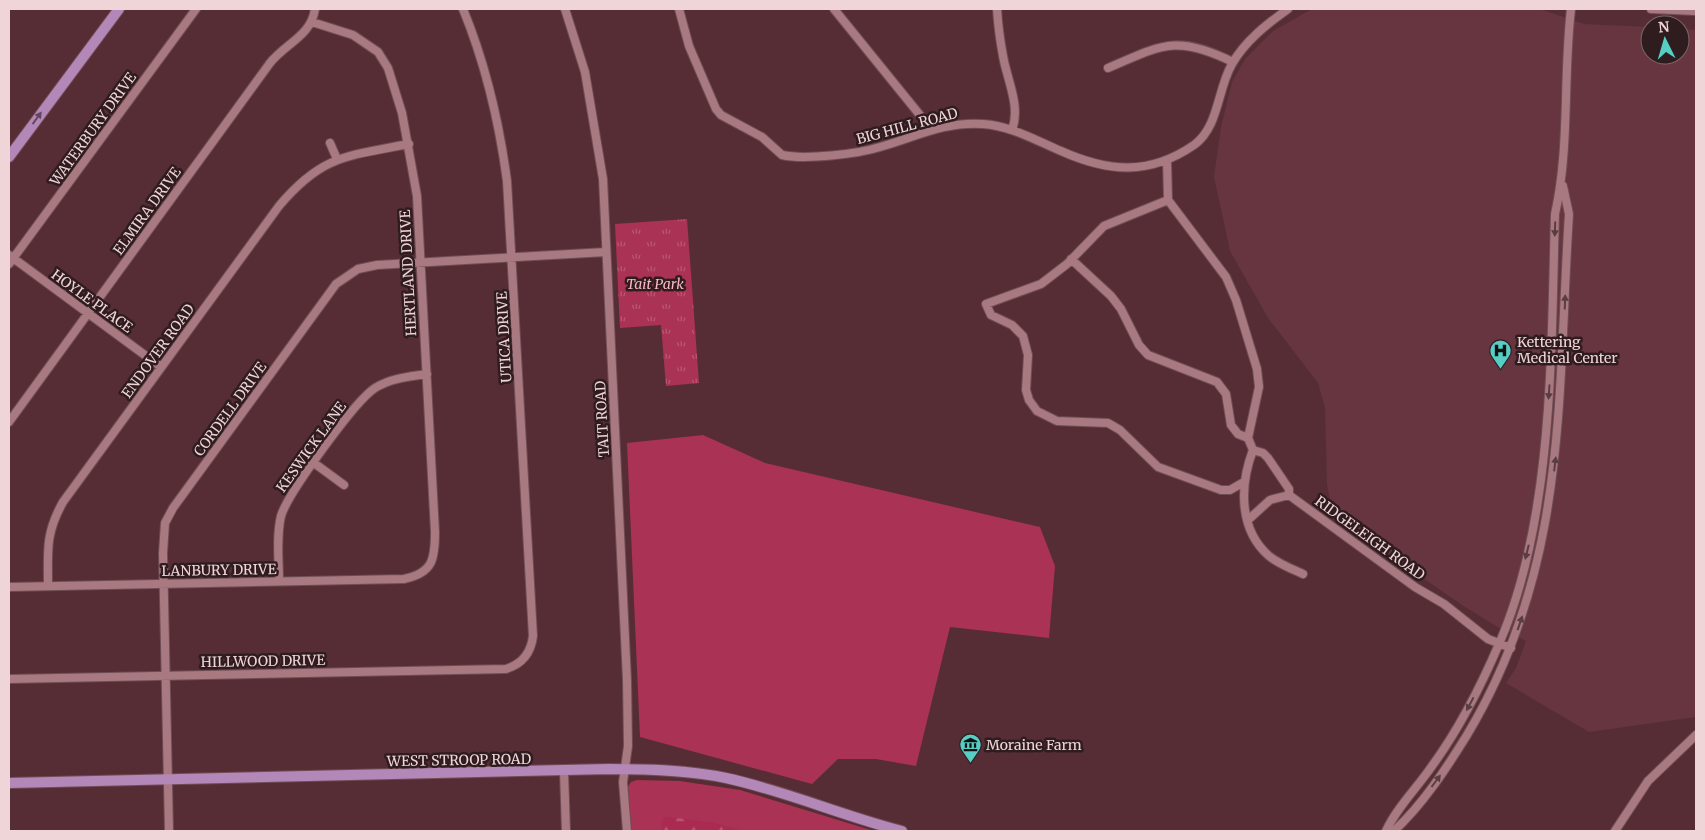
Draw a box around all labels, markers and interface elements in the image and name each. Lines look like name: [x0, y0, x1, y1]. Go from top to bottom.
north arrow: [1640, 15, 1690, 65]
text: N: [1658, 18, 1670, 36]
street label: WATERBURY DRIVE: [45, 69, 140, 190]
street label: BIG HILL ROAD: [854, 104, 960, 148]
one-way arrow: [32, 111, 42, 124]
street label: ELMIRA DRIVE: [109, 164, 185, 258]
street label: HERTLAND DRIVE: [396, 209, 420, 337]
one-way arrow: [1551, 221, 1559, 237]
street label: HOYLE PLACE: [48, 265, 136, 337]
park label: Tait Park: [626, 275, 684, 293]
street label: UTICA DRIVE: [493, 291, 515, 383]
one-way arrow: [1561, 294, 1569, 310]
street label: ENDOVER ROAD: [118, 300, 199, 402]
place label: Kettering Medical Center: [1517, 333, 1618, 367]
hospital icon: Kettering Medical Center: [1489, 338, 1513, 369]
street label: CORDELL DRIVE: [190, 358, 270, 460]
street label: TAIT ROAD: [591, 380, 613, 458]
one-way arrow: [1545, 384, 1553, 400]
street label: KESWICK LANE: [272, 398, 350, 496]
one-way arrow: [1551, 456, 1559, 472]
street label: RIDGELEIGH ROAD: [1311, 492, 1429, 584]
one-way arrow: [1523, 545, 1531, 560]
street label: LANBURY DRIVE: [161, 560, 277, 580]
one-way arrow: [1517, 615, 1524, 630]
street label: HILLWOOD DRIVE: [201, 651, 326, 671]
one-way arrow: [1466, 696, 1474, 711]
museum icon: Moraine Farm: [958, 733, 982, 764]
place label: Moraine Farm: [986, 736, 1082, 754]
street label: WEST STROOP ROAD: [386, 750, 532, 770]
one-way arrow: [1431, 774, 1441, 788]

